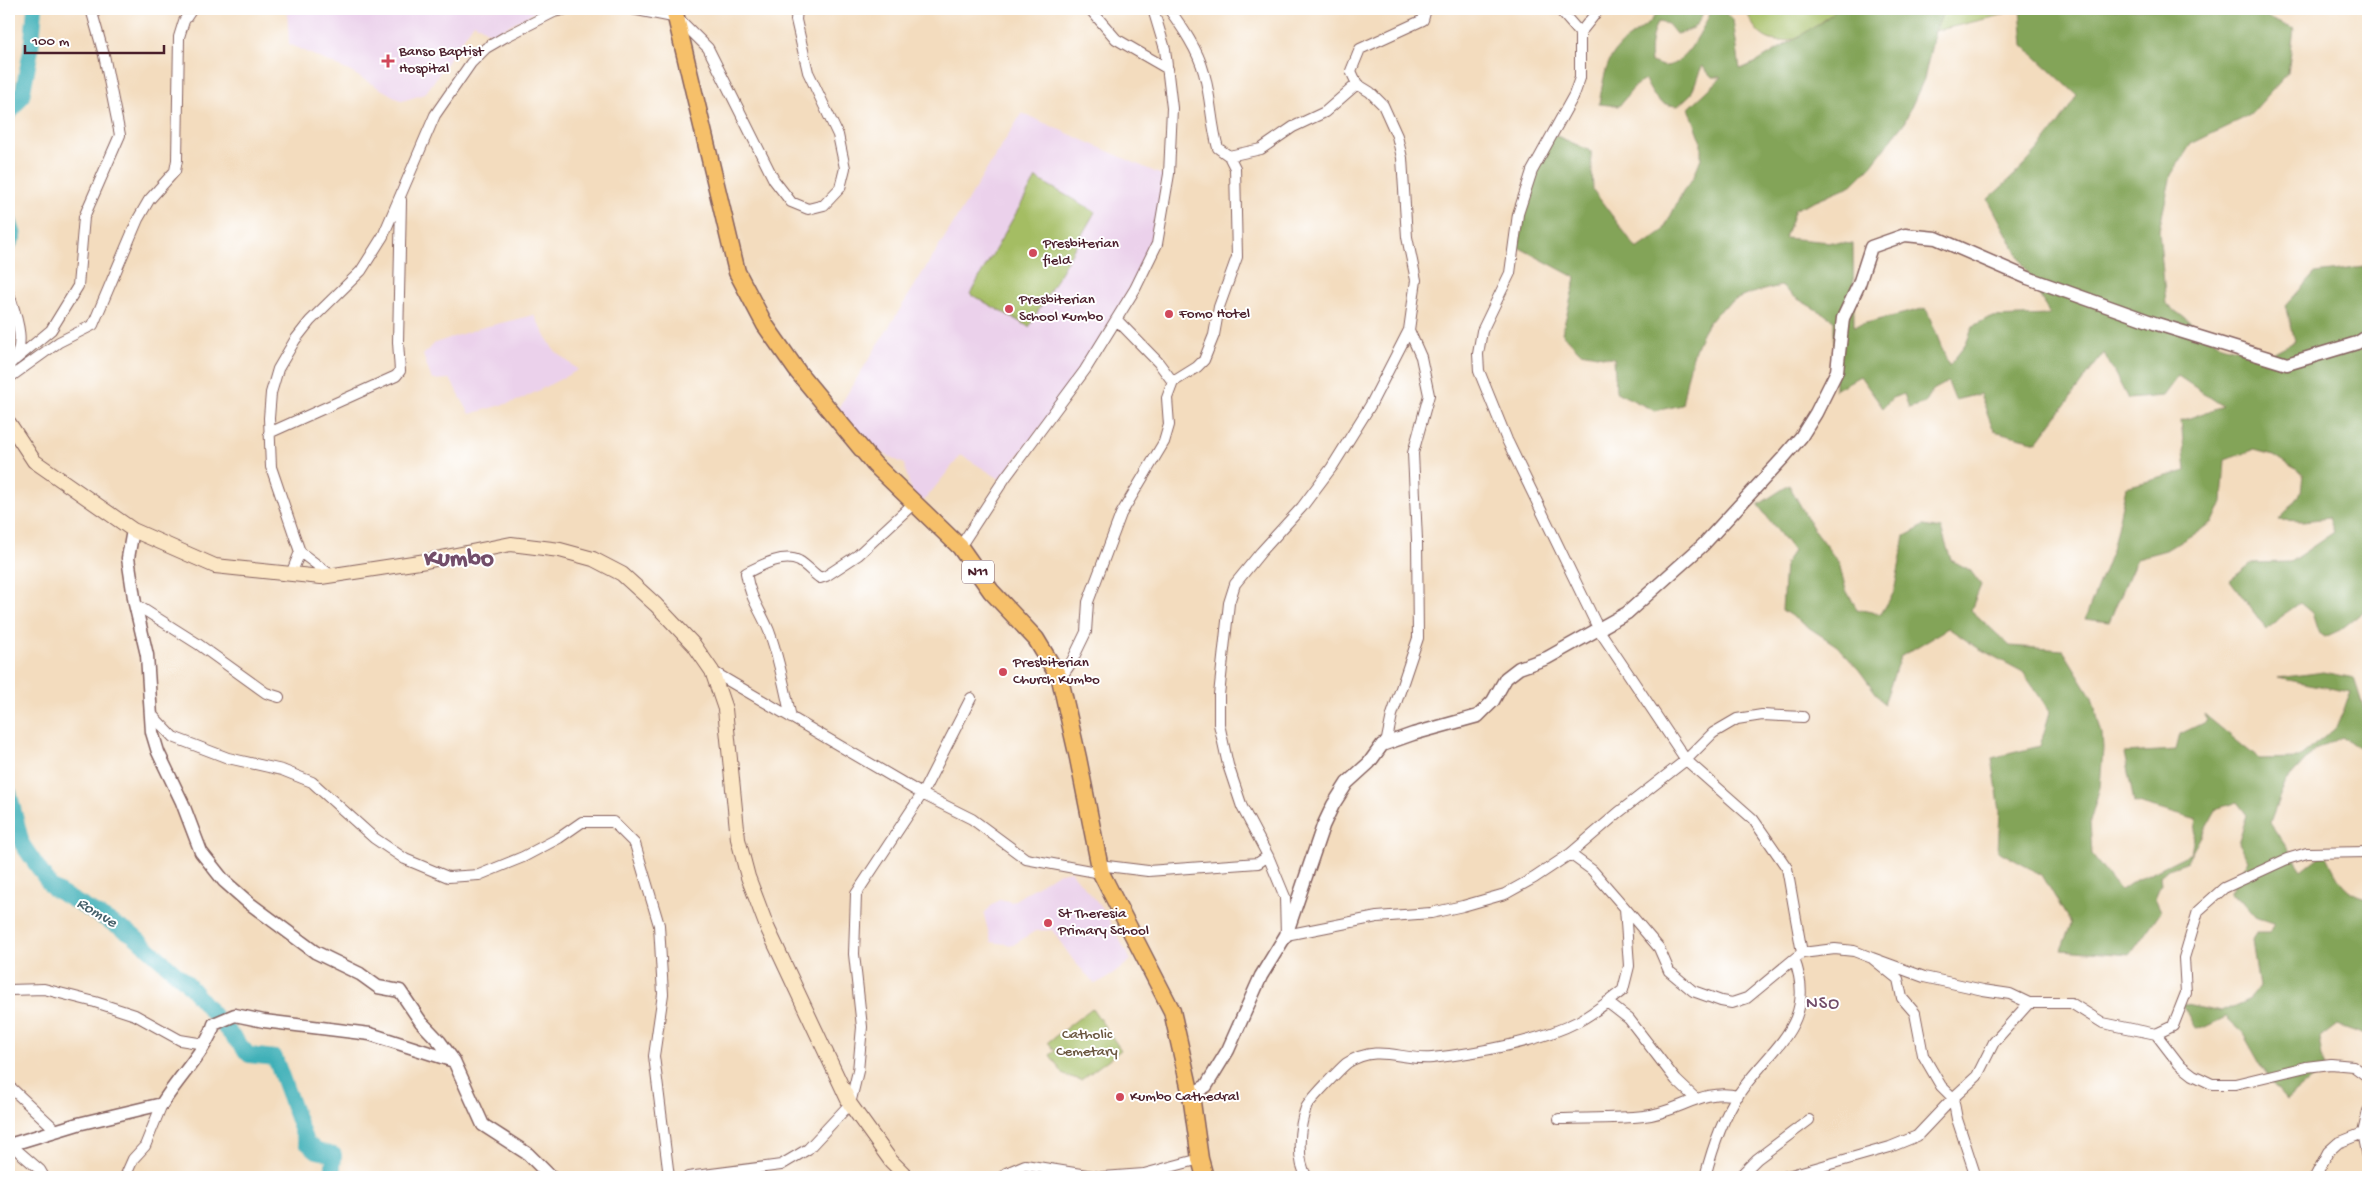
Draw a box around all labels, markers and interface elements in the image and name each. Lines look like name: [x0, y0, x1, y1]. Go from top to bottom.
scale bar: [25, 22, 164, 54]
text: 100 m: [31, 33, 70, 51]
place label: Banso Baptist Hospital: [398, 43, 485, 78]
marker: Banso Baptist Hospital: [381, 54, 395, 68]
place label: Presbiterian field: [1042, 235, 1119, 270]
marker: Presbiterian field: [1027, 247, 1039, 259]
place label: Presbiterian School Kumbo: [1018, 291, 1103, 326]
marker: Presbiterian School Kumbo: [1003, 303, 1015, 315]
place label: Fomo Hotel: [1178, 305, 1250, 323]
marker: Fomo Hotel: [1163, 308, 1175, 320]
district label: Kumbo: [423, 546, 494, 575]
road number: N11: [962, 560, 994, 584]
place label: Presbiterian Church Kumbo: [1012, 654, 1100, 689]
marker: Presbiterian Church Kumbo: [997, 666, 1009, 678]
water label: Romve: [73, 895, 120, 934]
place label: St Theresia Primary School: [1057, 905, 1149, 940]
marker: St Theresia Primary School: [1042, 917, 1054, 929]
district label: NSO: [1806, 994, 1840, 1015]
park label: Catholic Cemetary: [1056, 1026, 1118, 1061]
place label: Kumbo Cathedral: [1130, 1088, 1239, 1106]
marker: Kumbo Cathedral: [1114, 1091, 1126, 1103]

